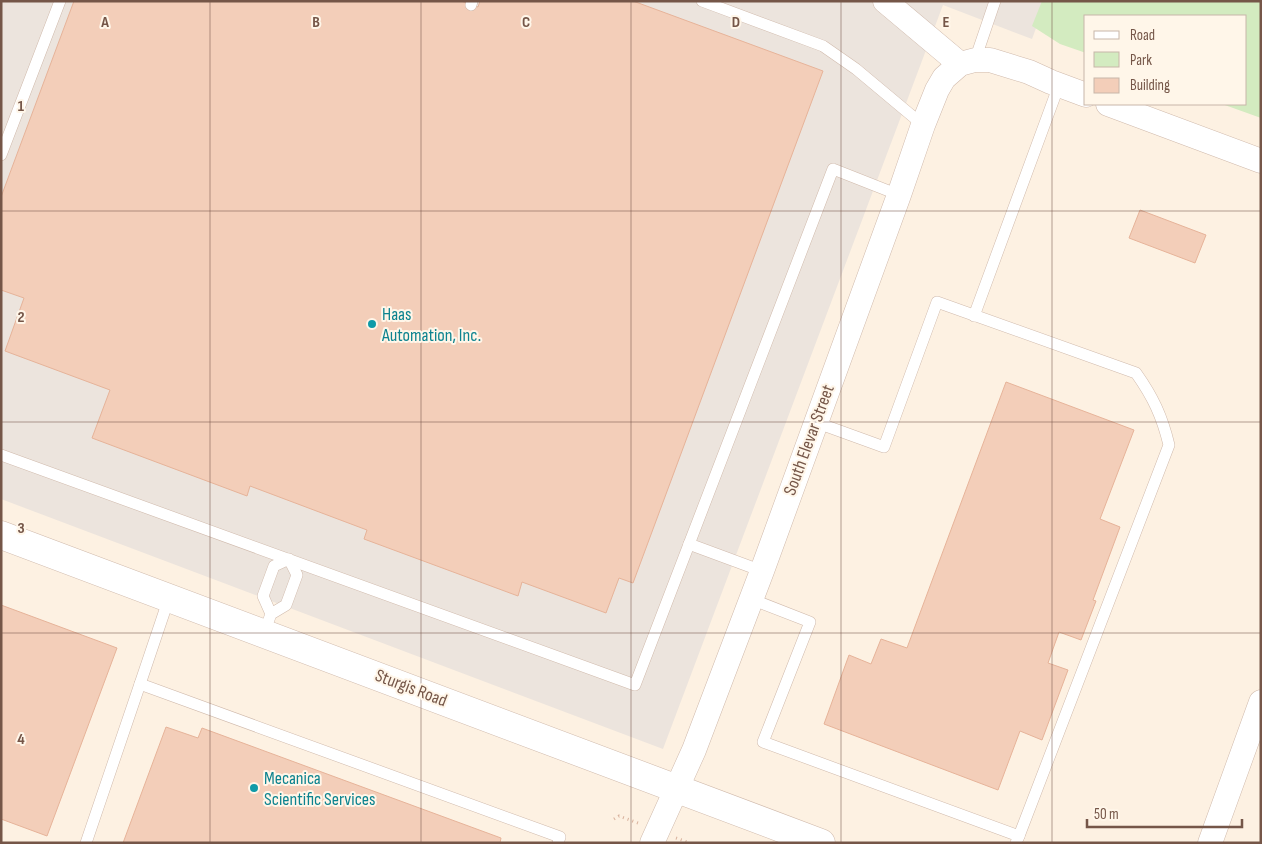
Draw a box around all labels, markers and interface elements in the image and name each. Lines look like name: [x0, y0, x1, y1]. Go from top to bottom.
text: A: [100, 13, 109, 32]
text: B: [312, 13, 320, 32]
text: C: [522, 13, 530, 32]
text: D: [732, 13, 740, 32]
text: E: [943, 13, 950, 32]
legend: [1084, 15, 1247, 105]
text: Road: [1130, 26, 1155, 45]
text: Park: [1130, 51, 1152, 70]
text: Building: [1130, 76, 1170, 95]
text: 1: [18, 97, 25, 116]
place label: Haas Automation, Inc.: [381, 304, 481, 346]
text: 2: [17, 308, 25, 327]
marker: Haas Automation, Inc.: [366, 318, 378, 330]
street label: South Elevar Street: [779, 381, 839, 498]
text: 3: [17, 519, 25, 538]
street label: Sturgis Road: [372, 665, 450, 711]
text: 4: [17, 730, 25, 749]
place label: Mecanica Scientific Services: [264, 768, 375, 810]
marker: Mecanica Scientific Services: [248, 782, 260, 794]
scale bar: [1087, 796, 1242, 828]
text: 50 m: [1094, 805, 1119, 824]

